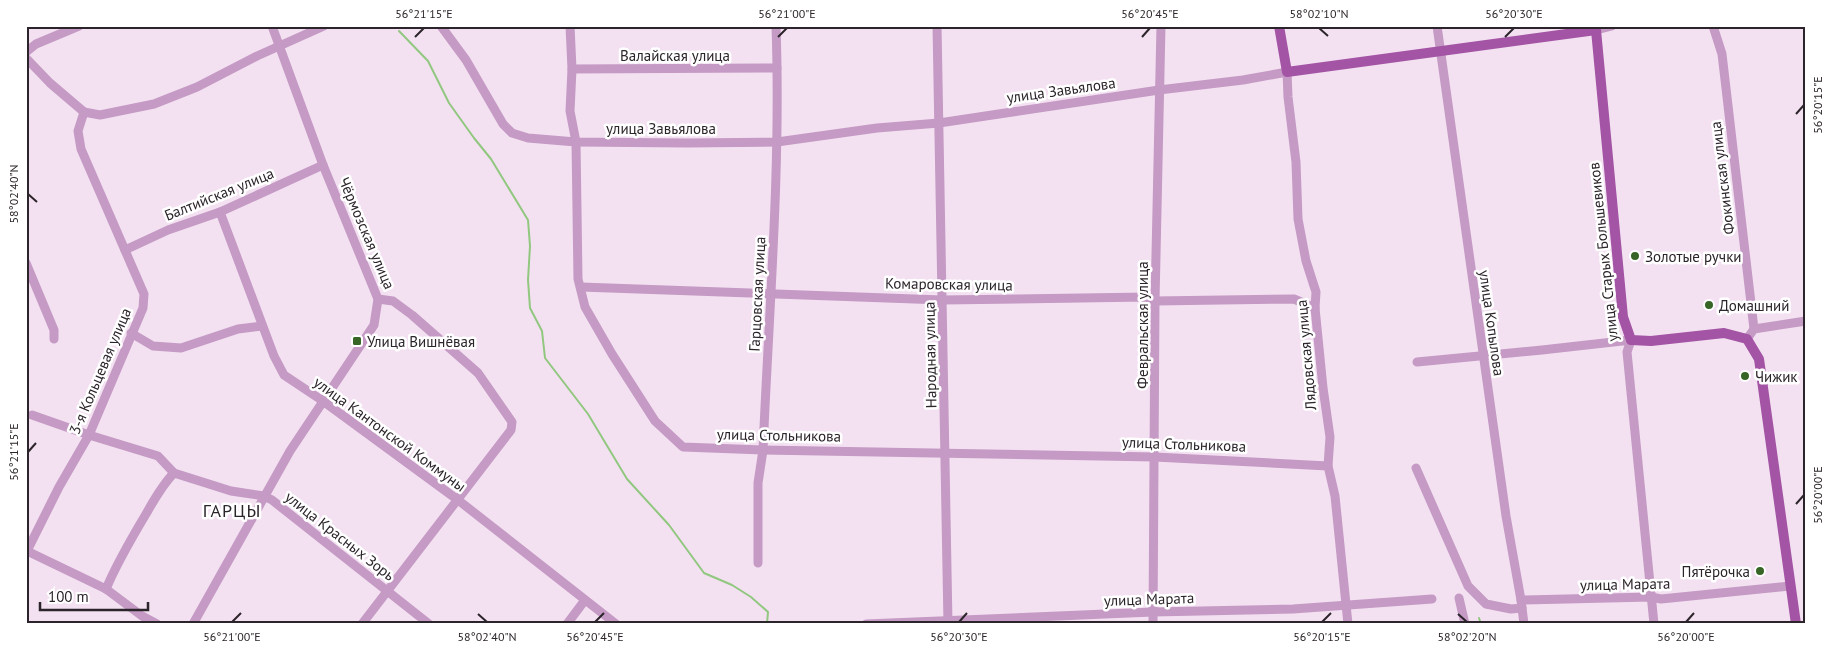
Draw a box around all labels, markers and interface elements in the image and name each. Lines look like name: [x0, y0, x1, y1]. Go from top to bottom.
text: 56°21'15"E: [395, 6, 453, 21]
text: 56°21'00"E: [758, 6, 816, 21]
text: 56°20'45"E: [1121, 6, 1179, 21]
text: 58°02'10"N: [1289, 6, 1349, 21]
text: 56°20'30"E: [1485, 6, 1543, 21]
street label: Валайская улица: [620, 46, 730, 65]
street label: улица Завьялова: [1005, 73, 1117, 107]
text: 56°20'15"E: [1810, 76, 1825, 134]
street label: улица Завьялова: [606, 119, 716, 138]
street label: Фокинская улица: [1706, 120, 1738, 236]
street label: улица Старых Большевиков: [1584, 161, 1622, 343]
street label: Балтийская улица: [162, 163, 276, 225]
text: 58°02'40"N: [6, 164, 21, 224]
street label: Чёрмозская улица: [335, 174, 399, 292]
street label: Гарцовская улица: [745, 236, 769, 352]
place label: Золотые ручки: [1645, 247, 1742, 266]
marker: Золотые ручки: [1629, 250, 1641, 262]
street label: Февральская улица: [1133, 261, 1152, 389]
street label: улица Копылова: [1475, 269, 1509, 377]
street label: Комаровская улица: [885, 273, 1013, 295]
place label: Домашний: [1719, 296, 1789, 315]
street label: Лядовская улица: [1292, 299, 1320, 412]
marker: Домашний: [1703, 299, 1715, 311]
street label: Народная улица: [920, 302, 940, 408]
street label: 3-я Кольцевая улица: [65, 305, 135, 437]
place label: Улица Вишнёвая: [367, 332, 475, 351]
marker: Улица Вишнёвая: [351, 335, 363, 347]
place label: Чижик: [1755, 367, 1798, 386]
marker: Чижик: [1739, 370, 1751, 382]
street label: улица Кантонской Коммуны: [310, 372, 470, 496]
text: 56°21'15"E: [6, 423, 21, 481]
street label: улица Стольникова: [717, 424, 841, 446]
street label: улица Стольникова: [1122, 432, 1246, 456]
text: 56°20'00"E: [1810, 466, 1825, 524]
street label: улица Красных Зорь: [281, 487, 399, 585]
district label: ГАРЦЫ: [203, 499, 261, 522]
place label: Пятёрочка: [1682, 562, 1750, 581]
marker: Пятёрочка: [1754, 565, 1766, 577]
street label: улица Марата: [1580, 574, 1670, 594]
scale bar: [40, 580, 148, 612]
text: 100 m: [48, 587, 89, 606]
street label: улица Марата: [1103, 588, 1195, 610]
text: 56°21'00"E: [203, 629, 261, 644]
text: 58°02'40"N: [457, 629, 517, 644]
text: 56°20'45"E: [566, 629, 624, 644]
text: 56°20'30"E: [930, 629, 988, 644]
text: 56°20'15"E: [1293, 629, 1351, 644]
text: 58°02'20"N: [1437, 629, 1497, 644]
text: 56°20'00"E: [1657, 629, 1715, 644]

